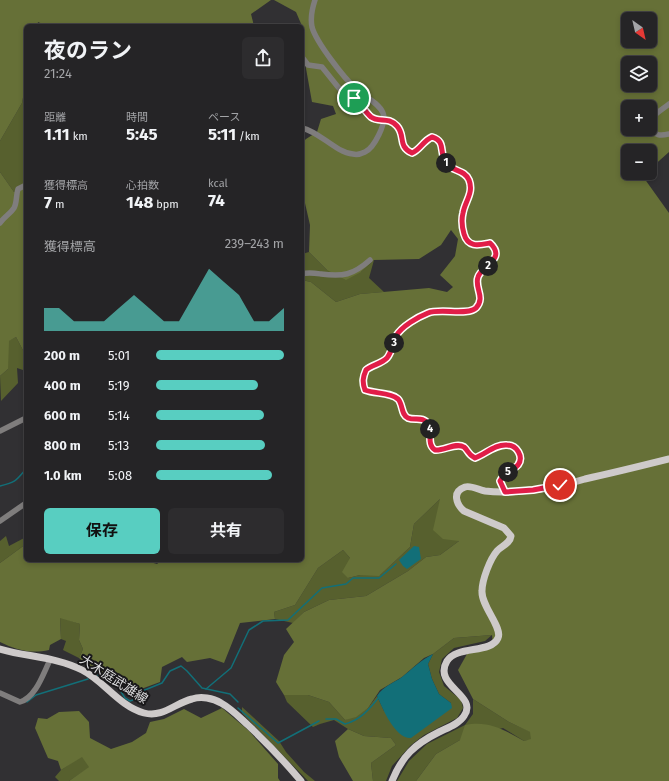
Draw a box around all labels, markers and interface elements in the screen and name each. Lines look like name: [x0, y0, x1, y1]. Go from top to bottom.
north arrow: [621, 12, 657, 48]
map controls: [621, 12, 657, 180]
text: 夜のラン: [44, 37, 132, 64]
button: share: [242, 37, 284, 79]
button: layers: [621, 56, 657, 92]
text: 21:24: [44, 66, 72, 81]
pin: [337, 81, 371, 115]
icon: arrive: [343, 87, 365, 109]
button: +: [621, 100, 657, 136]
text: 距離: [44, 111, 66, 124]
text: 時間: [126, 111, 148, 124]
text: ペース: [208, 111, 240, 124]
text: 1.11: [44, 124, 70, 145]
text: 5:45: [126, 124, 158, 145]
text: 5:11: [208, 124, 236, 145]
text: km: [70, 130, 88, 143]
text: /km: [236, 130, 260, 143]
button: −: [621, 144, 657, 180]
pin: 1: [436, 153, 456, 173]
text: 1: [443, 156, 449, 169]
text: kcal: [208, 177, 228, 190]
text: 獲得標高: [44, 179, 88, 192]
text: 心拍数: [126, 179, 159, 192]
text: 74: [208, 190, 225, 211]
text: 7: [44, 192, 52, 213]
text: 148: [126, 192, 153, 213]
text: m: [52, 198, 64, 211]
text: bpm: [153, 198, 179, 211]
text: 239–243 m: [225, 236, 284, 251]
text: 獲得標高: [44, 239, 96, 254]
pin: 2: [478, 256, 498, 276]
text: 2: [485, 259, 491, 272]
pin: 3: [384, 333, 404, 353]
text: 3: [391, 336, 397, 349]
text: 200 m: [44, 348, 80, 363]
text: 5:01: [108, 348, 130, 363]
text: 400 m: [44, 378, 81, 393]
text: 5:19: [108, 378, 130, 393]
text: 600 m: [44, 408, 81, 423]
text: 5:14: [108, 408, 130, 423]
pin: 4: [420, 419, 440, 439]
text: 4: [427, 422, 433, 435]
text: 800 m: [44, 438, 81, 453]
text: 5:13: [108, 438, 129, 453]
pin: 5: [498, 462, 518, 482]
text: 5: [505, 465, 511, 478]
text: 1.0 km: [44, 468, 82, 483]
text: 5:08: [108, 468, 132, 483]
pin: [543, 468, 577, 502]
icon: check: [549, 474, 571, 496]
button: 保存: [44, 508, 160, 554]
button: 共有: [168, 508, 284, 554]
street label: 大木庭武雄線: [77, 651, 151, 707]

